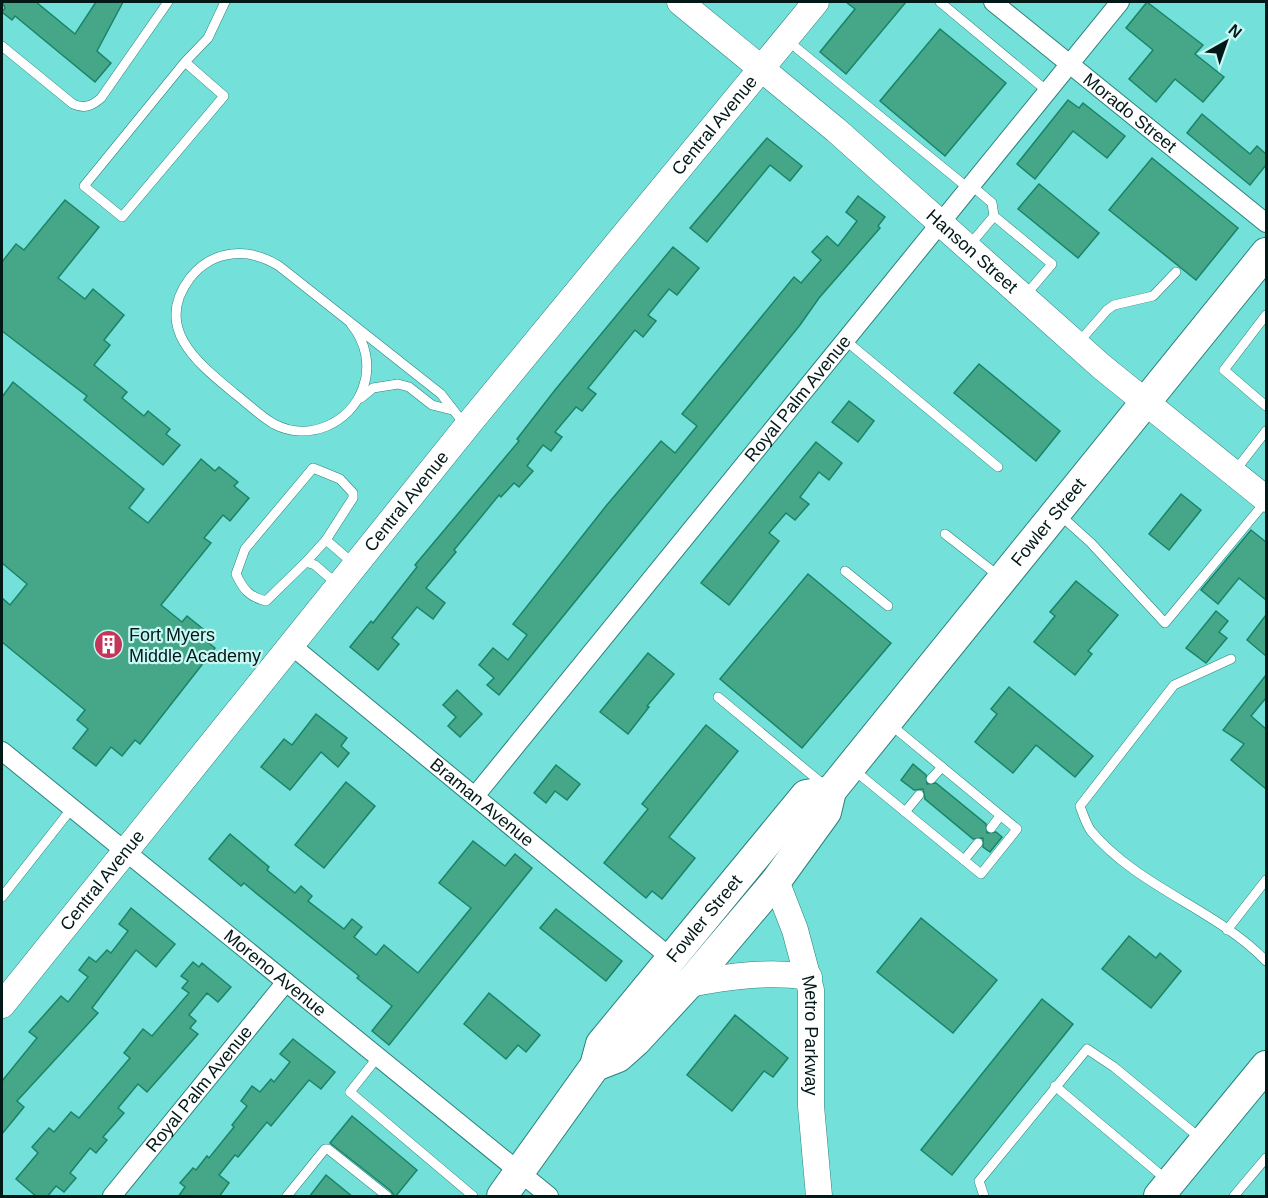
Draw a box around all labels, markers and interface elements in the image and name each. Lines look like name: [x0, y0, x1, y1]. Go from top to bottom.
north arrow: [1196, 12, 1256, 72]
text: N: [1225, 21, 1245, 41]
street label: Morado Street: [1079, 69, 1180, 156]
street label: Central Avenue: [668, 72, 761, 179]
street label: Hanson Street: [922, 205, 1022, 297]
street label: Royal Palm Avenue: [741, 331, 855, 466]
street label: Central Avenue: [360, 447, 453, 555]
street label: Fowler Street: [1007, 474, 1090, 570]
place label: Fort Myers Middle Academy: [129, 625, 261, 666]
building icon: Fort Myers Middle Academy: [92, 629, 124, 661]
street label: Braman Avenue: [426, 754, 538, 851]
street label: Central Avenue: [56, 826, 148, 934]
street label: Fowler Street: [662, 871, 746, 966]
street label: Moreno Avenue: [220, 926, 330, 1021]
street label: Metro Parkway: [798, 973, 821, 1095]
street label: Royal Palm Avenue: [142, 1022, 256, 1156]

